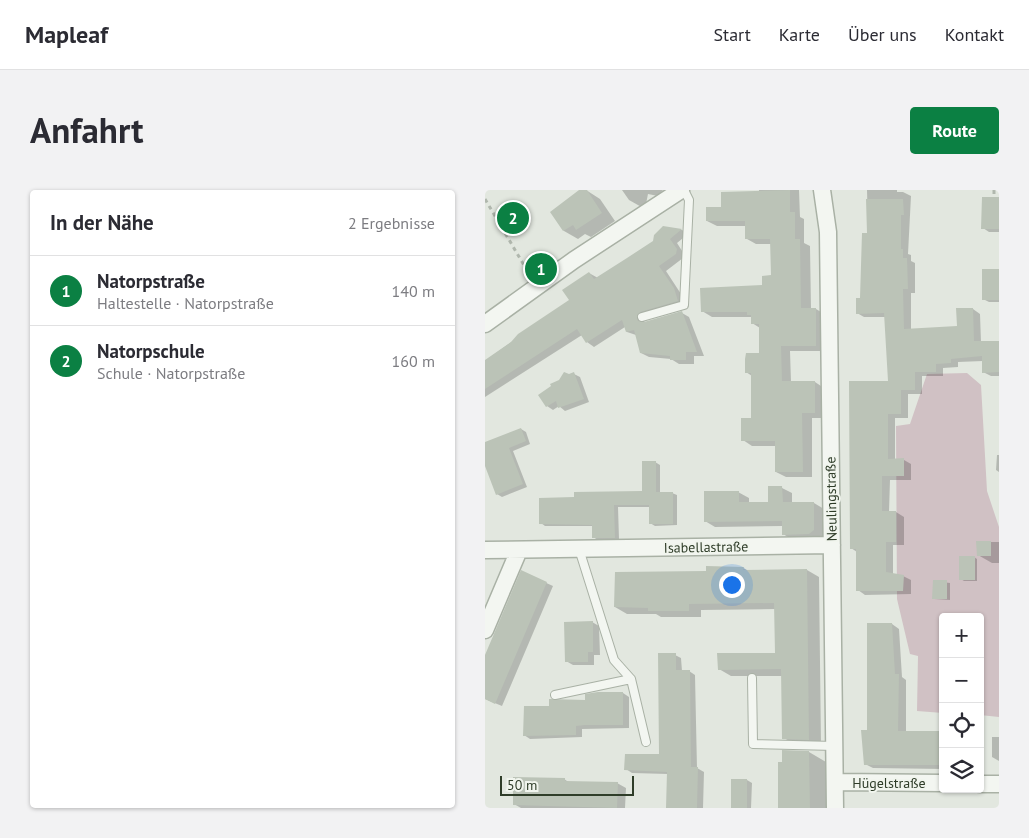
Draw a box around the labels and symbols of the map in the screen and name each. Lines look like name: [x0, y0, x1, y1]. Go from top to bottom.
pin: 2: [497, 199, 529, 237]
pin: 1: [525, 250, 557, 288]
street label: Neulingstraße: [821, 456, 841, 542]
street label: Isabellastraße: [664, 537, 748, 557]
your location: [719, 572, 745, 598]
scale bar: [500, 773, 634, 796]
street label: Hügelstraße: [852, 774, 926, 792]

